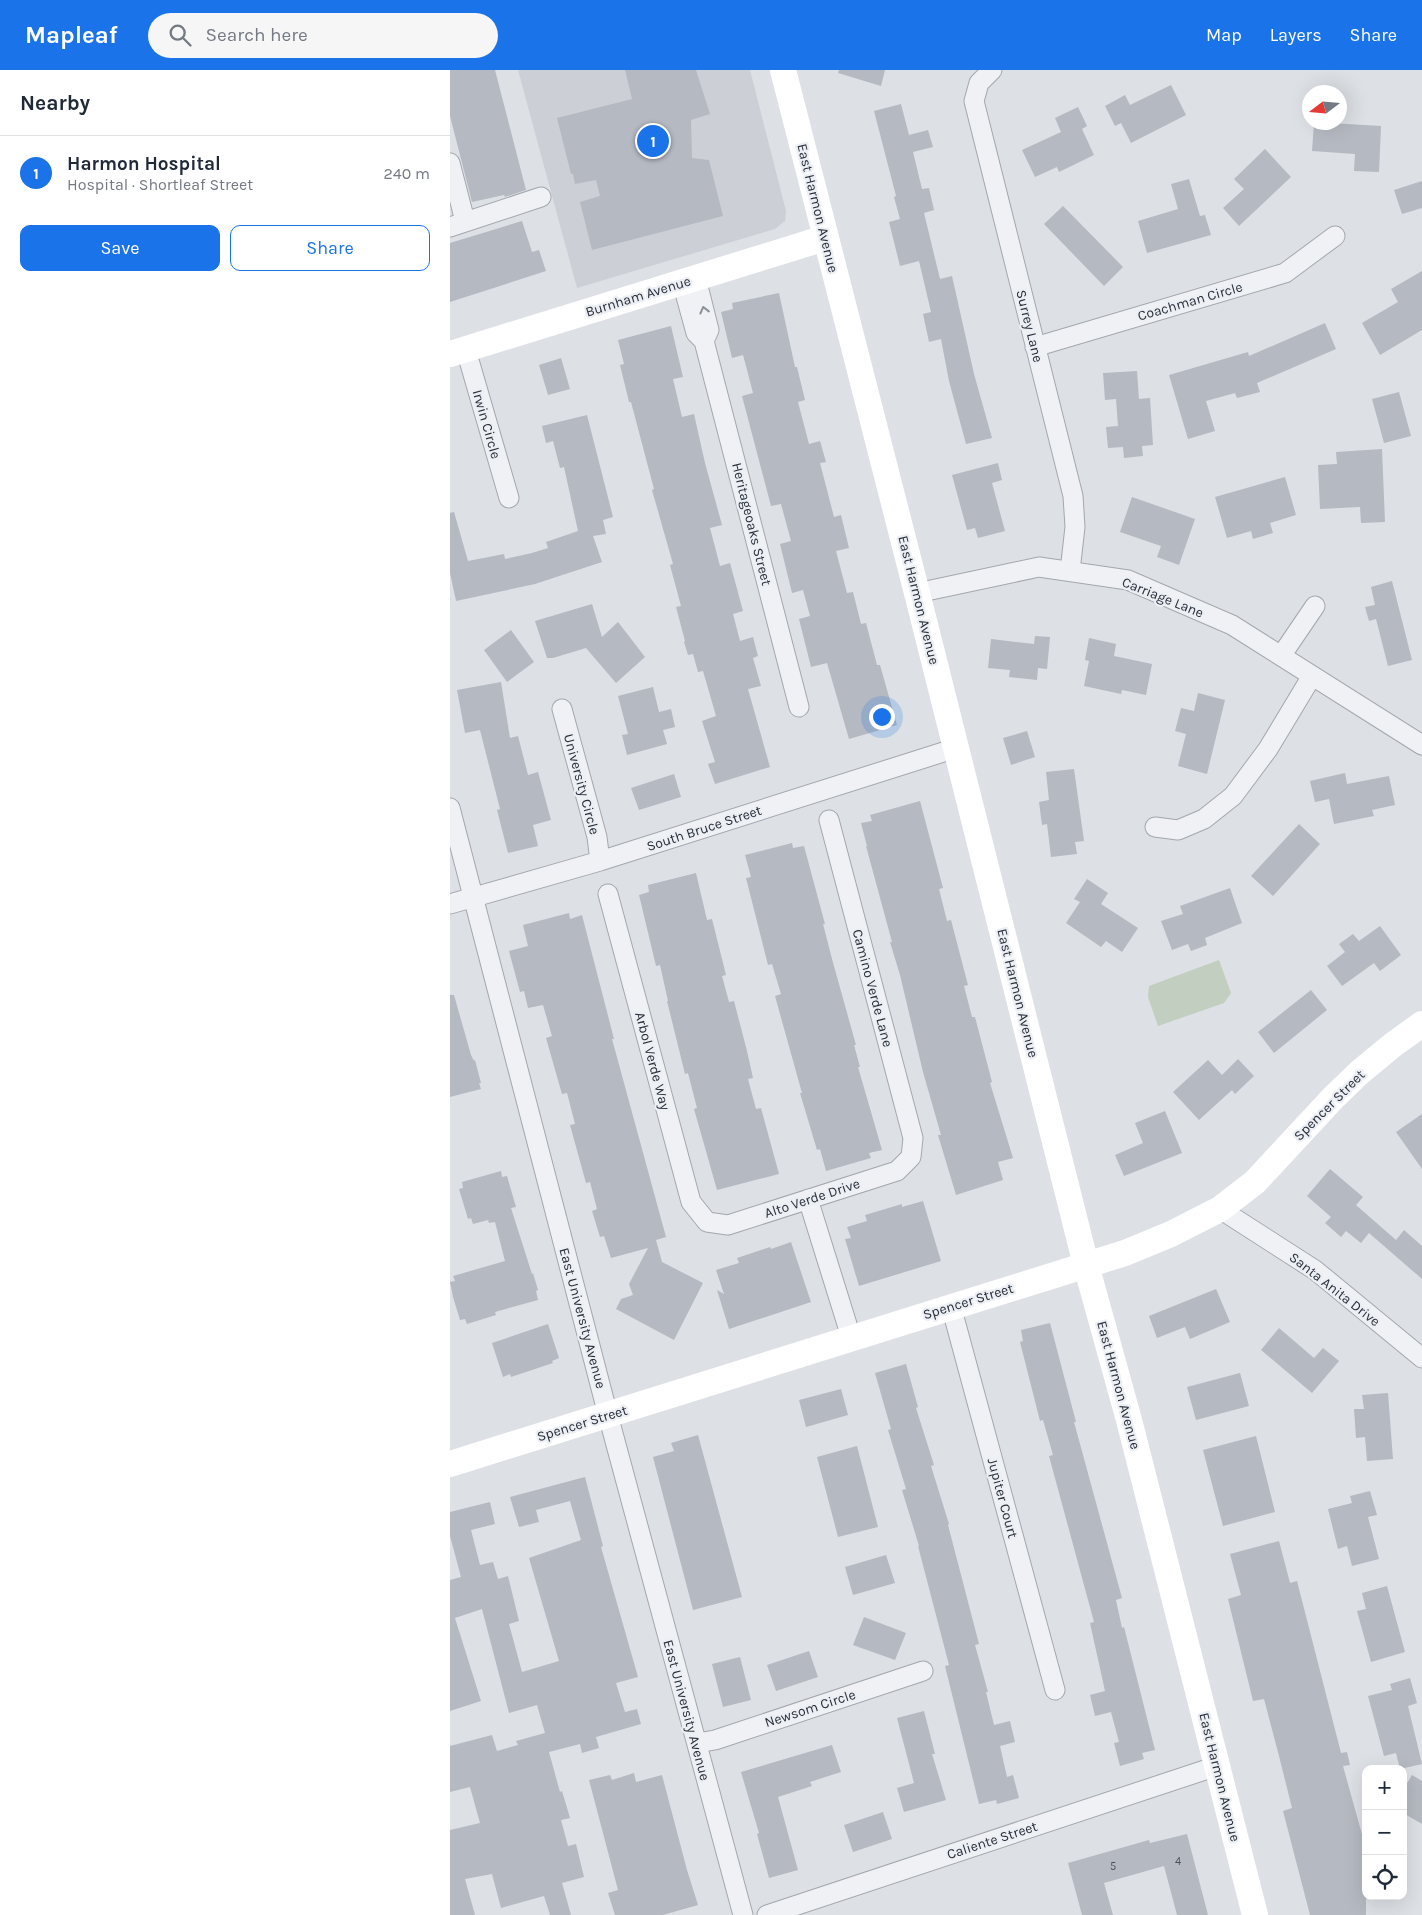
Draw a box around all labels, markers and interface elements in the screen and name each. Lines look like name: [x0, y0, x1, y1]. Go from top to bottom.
search box: [148, 13, 498, 58]
text: Mapleaf: [25, 21, 118, 49]
icon: search: [166, 21, 194, 49]
text: Search here: [206, 24, 308, 46]
text: Map: [1206, 24, 1242, 46]
text: Layers: [1270, 24, 1322, 46]
text: Share: [1350, 24, 1397, 46]
north arrow: [1302, 85, 1347, 130]
text: Nearby: [20, 91, 90, 115]
pin: 1: [637, 122, 669, 160]
street label: East Harmon Avenue: [793, 142, 842, 274]
text: Harmon Hospital: [67, 153, 221, 175]
text: 1: [33, 164, 39, 183]
text: 240 m: [384, 164, 430, 183]
text: Hospital · Shortleaf Street: [67, 175, 253, 194]
button: Save: [20, 225, 220, 271]
button: Share: [230, 225, 430, 271]
street label: Burnham Avenue: [583, 272, 693, 321]
street label: Coachman Circle: [1136, 278, 1245, 325]
street label: Surrey Lane: [1012, 288, 1047, 364]
one-way arrow: [699, 305, 710, 314]
street label: Irwin Circle: [469, 388, 505, 461]
street label: Heritageoaks Street: [728, 461, 775, 587]
street label: East Harmon Avenue: [894, 534, 943, 666]
street label: Carriage Lane: [1119, 573, 1206, 622]
your location: [869, 704, 895, 730]
street label: University Circle: [560, 732, 603, 836]
street label: South Bruce Street: [644, 802, 764, 855]
street label: Camino Verde Lane: [849, 927, 896, 1049]
street label: East Harmon Avenue: [993, 927, 1042, 1059]
street label: Arbol Verde Way: [631, 1010, 674, 1113]
street label: Spencer Street: [1290, 1066, 1368, 1144]
street label: Alto Verde Drive: [762, 1175, 862, 1222]
street label: East University Avenue: [556, 1246, 610, 1390]
street label: Santa Anita Drive: [1286, 1249, 1383, 1330]
street label: Spencer Street: [921, 1280, 1015, 1323]
street label: East Harmon Avenue: [1093, 1319, 1144, 1451]
street label: Spencer Street: [535, 1402, 629, 1445]
street label: Jupiter Court: [984, 1456, 1021, 1540]
street label: East University Avenue: [660, 1638, 714, 1782]
street label: Newsom Circle: [763, 1686, 858, 1731]
street label: East Harmon Avenue: [1195, 1711, 1244, 1843]
map controls: [1362, 1765, 1407, 1900]
button: +: [1362, 1765, 1407, 1810]
button: −: [1362, 1810, 1407, 1855]
street label: Caliente Street: [945, 1818, 1040, 1863]
house number: 4: [1175, 1855, 1181, 1868]
button: locate: [1362, 1855, 1407, 1900]
house number: 5: [1110, 1860, 1116, 1873]

